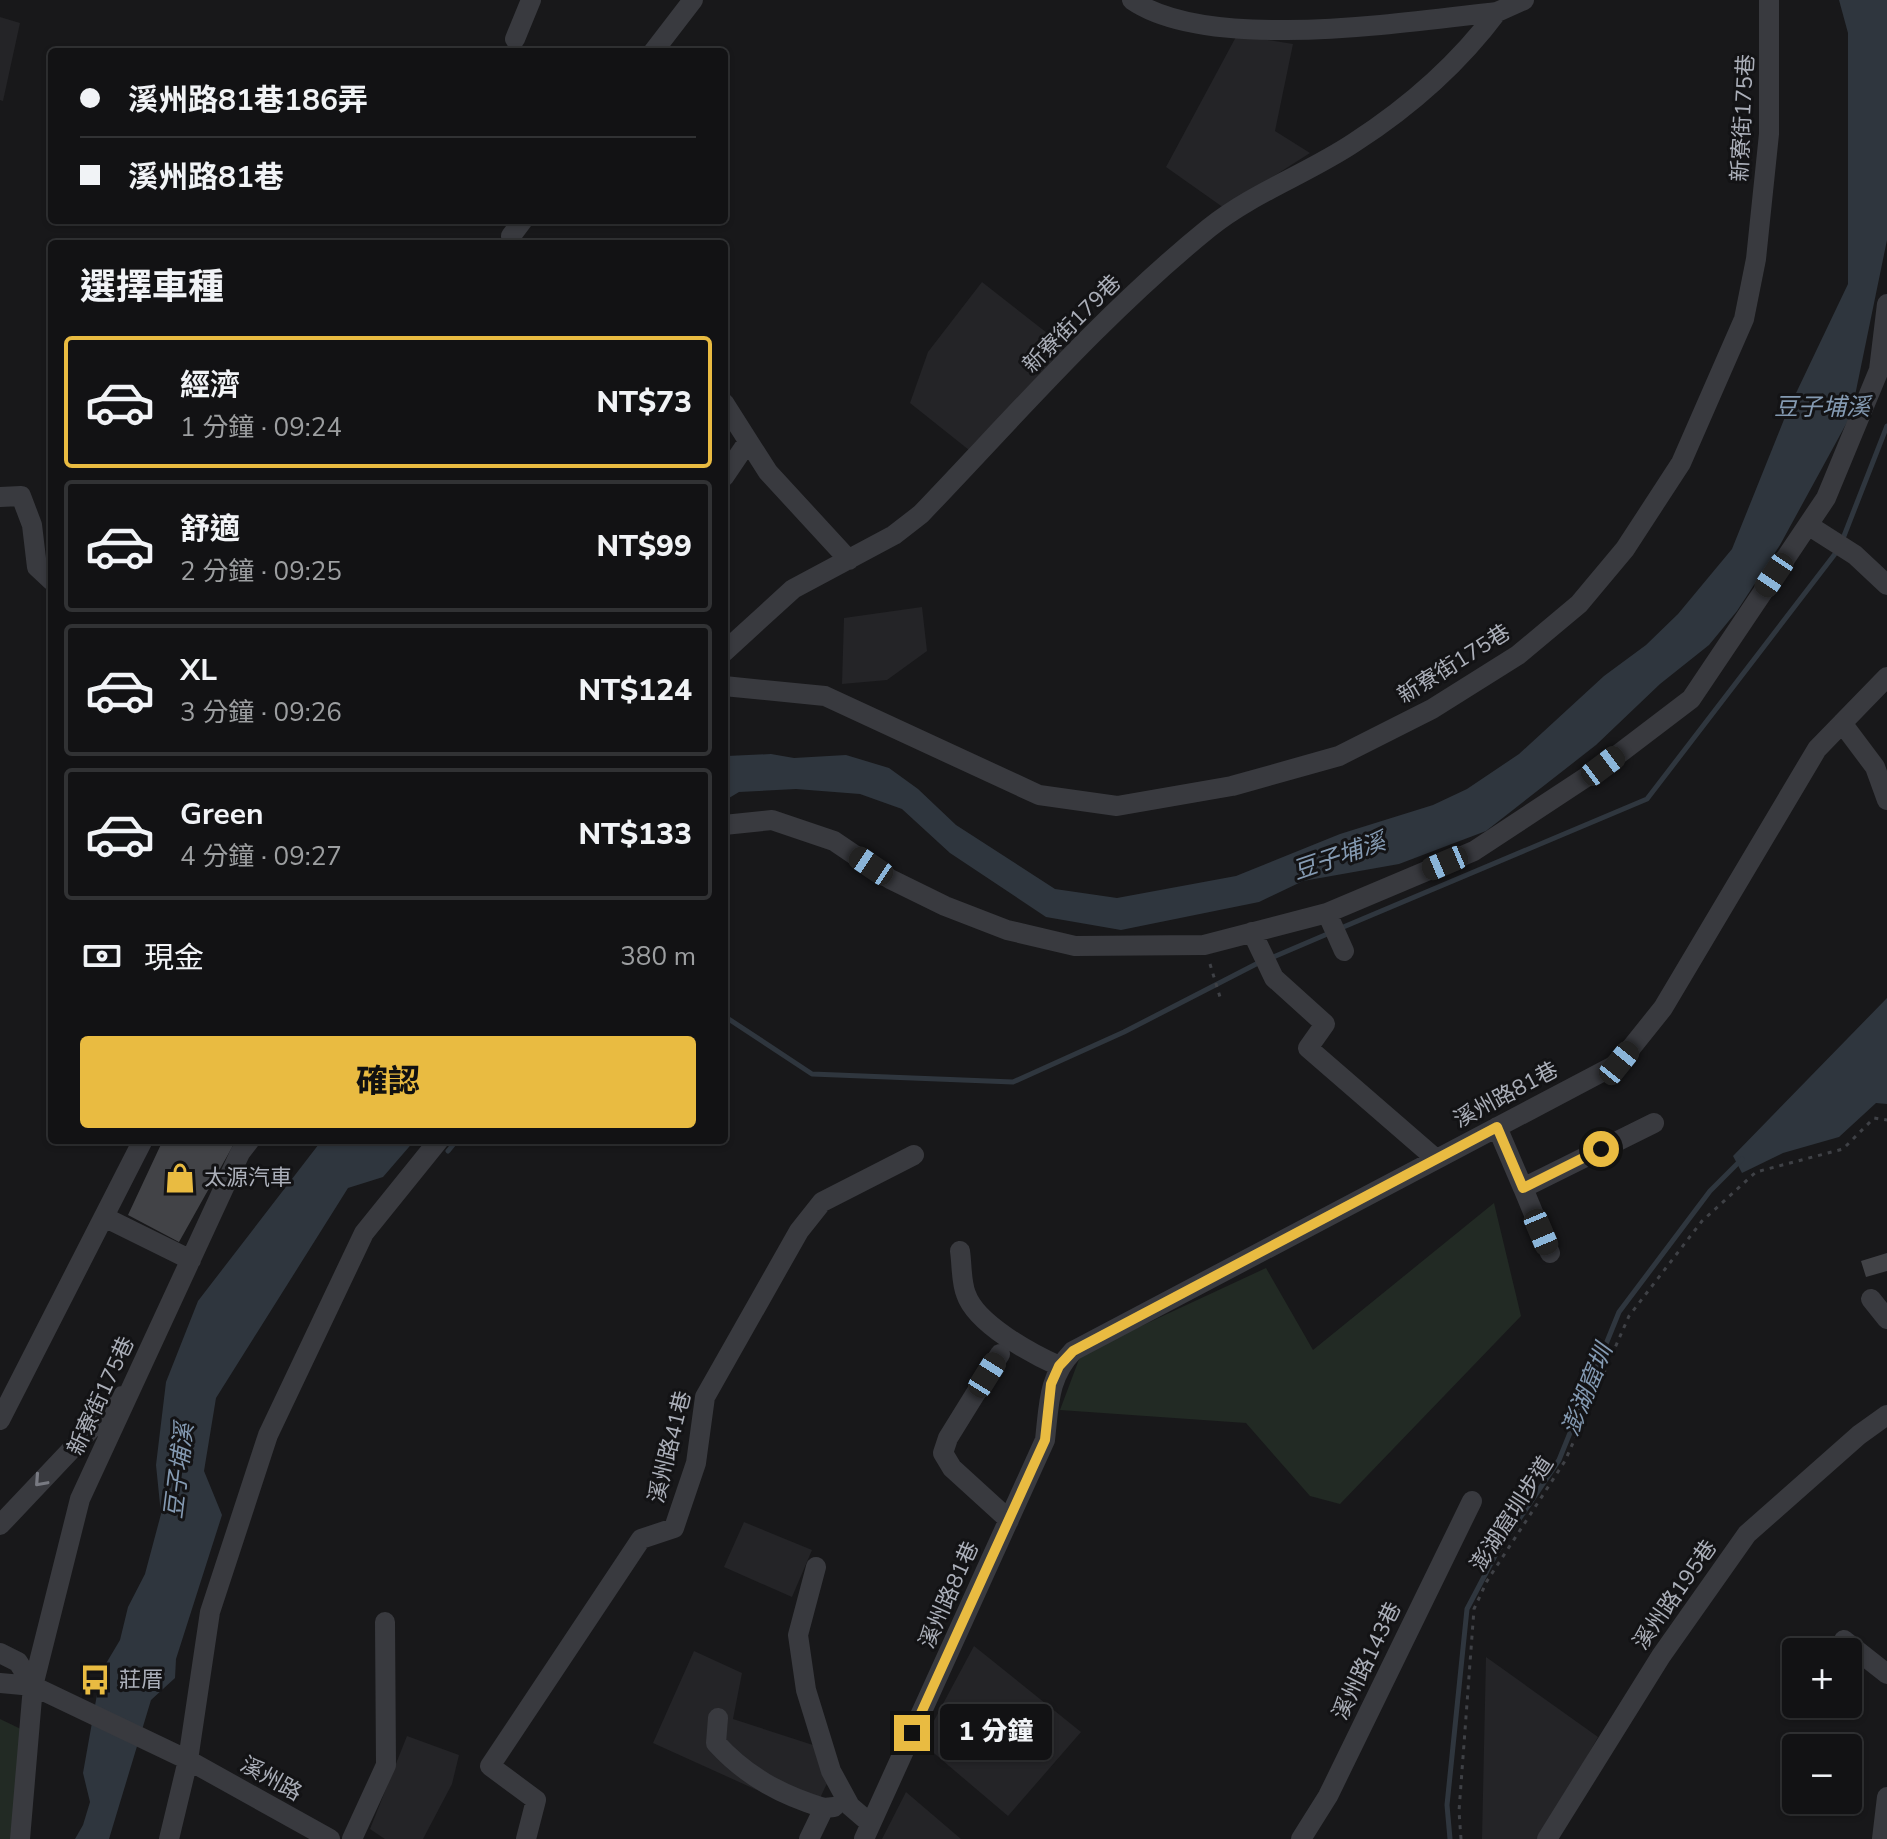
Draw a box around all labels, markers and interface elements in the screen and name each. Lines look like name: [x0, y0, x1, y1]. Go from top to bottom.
street label: 新寮街175巷: [1725, 53, 1761, 183]
text: 溪州路81巷186弄: [128, 80, 368, 121]
text: 溪州路81巷: [128, 157, 284, 198]
text: 選擇車種: [80, 263, 224, 312]
street label: 新寮街179巷: [1016, 268, 1128, 380]
text: 經濟: [180, 365, 240, 406]
icon: car: [84, 366, 156, 438]
text: NT$73: [596, 382, 692, 423]
water label: 豆子埔溪: [1774, 391, 1873, 423]
text: 1 分鐘 · 09:24: [180, 410, 342, 445]
text: 舒適: [180, 509, 240, 550]
icon: car: [84, 510, 156, 582]
text: NT$99: [596, 526, 692, 567]
car: [1751, 548, 1797, 602]
text: 2 分鐘 · 09:25: [180, 554, 342, 589]
street label: 新寮街175巷: [1392, 617, 1516, 711]
text: XL: [180, 650, 217, 691]
icon: car: [84, 654, 156, 726]
text: NT$124: [578, 670, 692, 711]
text: 3 分鐘 · 09:26: [180, 695, 342, 730]
car: [1577, 742, 1629, 790]
text: Green: [180, 794, 264, 835]
icon: car: [84, 798, 156, 870]
text: NT$133: [578, 814, 692, 855]
water label: 豆子埔溪: [1288, 824, 1392, 887]
text: 4 分鐘 · 09:27: [180, 839, 342, 874]
car: [844, 843, 898, 889]
car: [1418, 843, 1472, 883]
icon: cash: [80, 934, 124, 978]
text: 現金: [144, 938, 204, 979]
text: 380 m: [620, 939, 696, 974]
button: 確認: [80, 1036, 696, 1128]
car: [1595, 1037, 1643, 1089]
street label: 溪州路81巷: [1448, 1055, 1564, 1135]
route start: [1583, 1131, 1619, 1167]
shop icon: 太源汽車: [163, 1161, 197, 1195]
place label: 太源汽車: [204, 1163, 292, 1193]
car: [1521, 1205, 1561, 1259]
street label: 新寮街175巷: [60, 1332, 142, 1460]
water label: 澎湖窟圳: [1554, 1337, 1621, 1440]
car: [964, 1348, 1010, 1402]
street label: 溪州路41巷: [642, 1388, 698, 1506]
water label: 豆子埔溪: [157, 1418, 201, 1521]
street label: 澎湖窟圳步道: [1463, 1450, 1561, 1578]
one-way arrow: [35, 1471, 50, 1486]
street label: 溪州路195巷: [1626, 1534, 1724, 1656]
street label: 溪州路81巷: [912, 1537, 986, 1653]
street label: 溪州路143巷: [1326, 1597, 1408, 1725]
map controls: [1782, 1638, 1862, 1814]
button: +: [1782, 1638, 1862, 1718]
bus stop icon: 莊厝: [78, 1663, 112, 1697]
place label: 莊厝: [119, 1665, 163, 1695]
callout: 1 分鐘: [940, 1705, 1052, 1761]
text: 1 分鐘: [959, 1714, 1033, 1749]
route end: [894, 1715, 930, 1751]
button: −: [1782, 1734, 1862, 1814]
street label: 溪州路: [235, 1750, 307, 1808]

